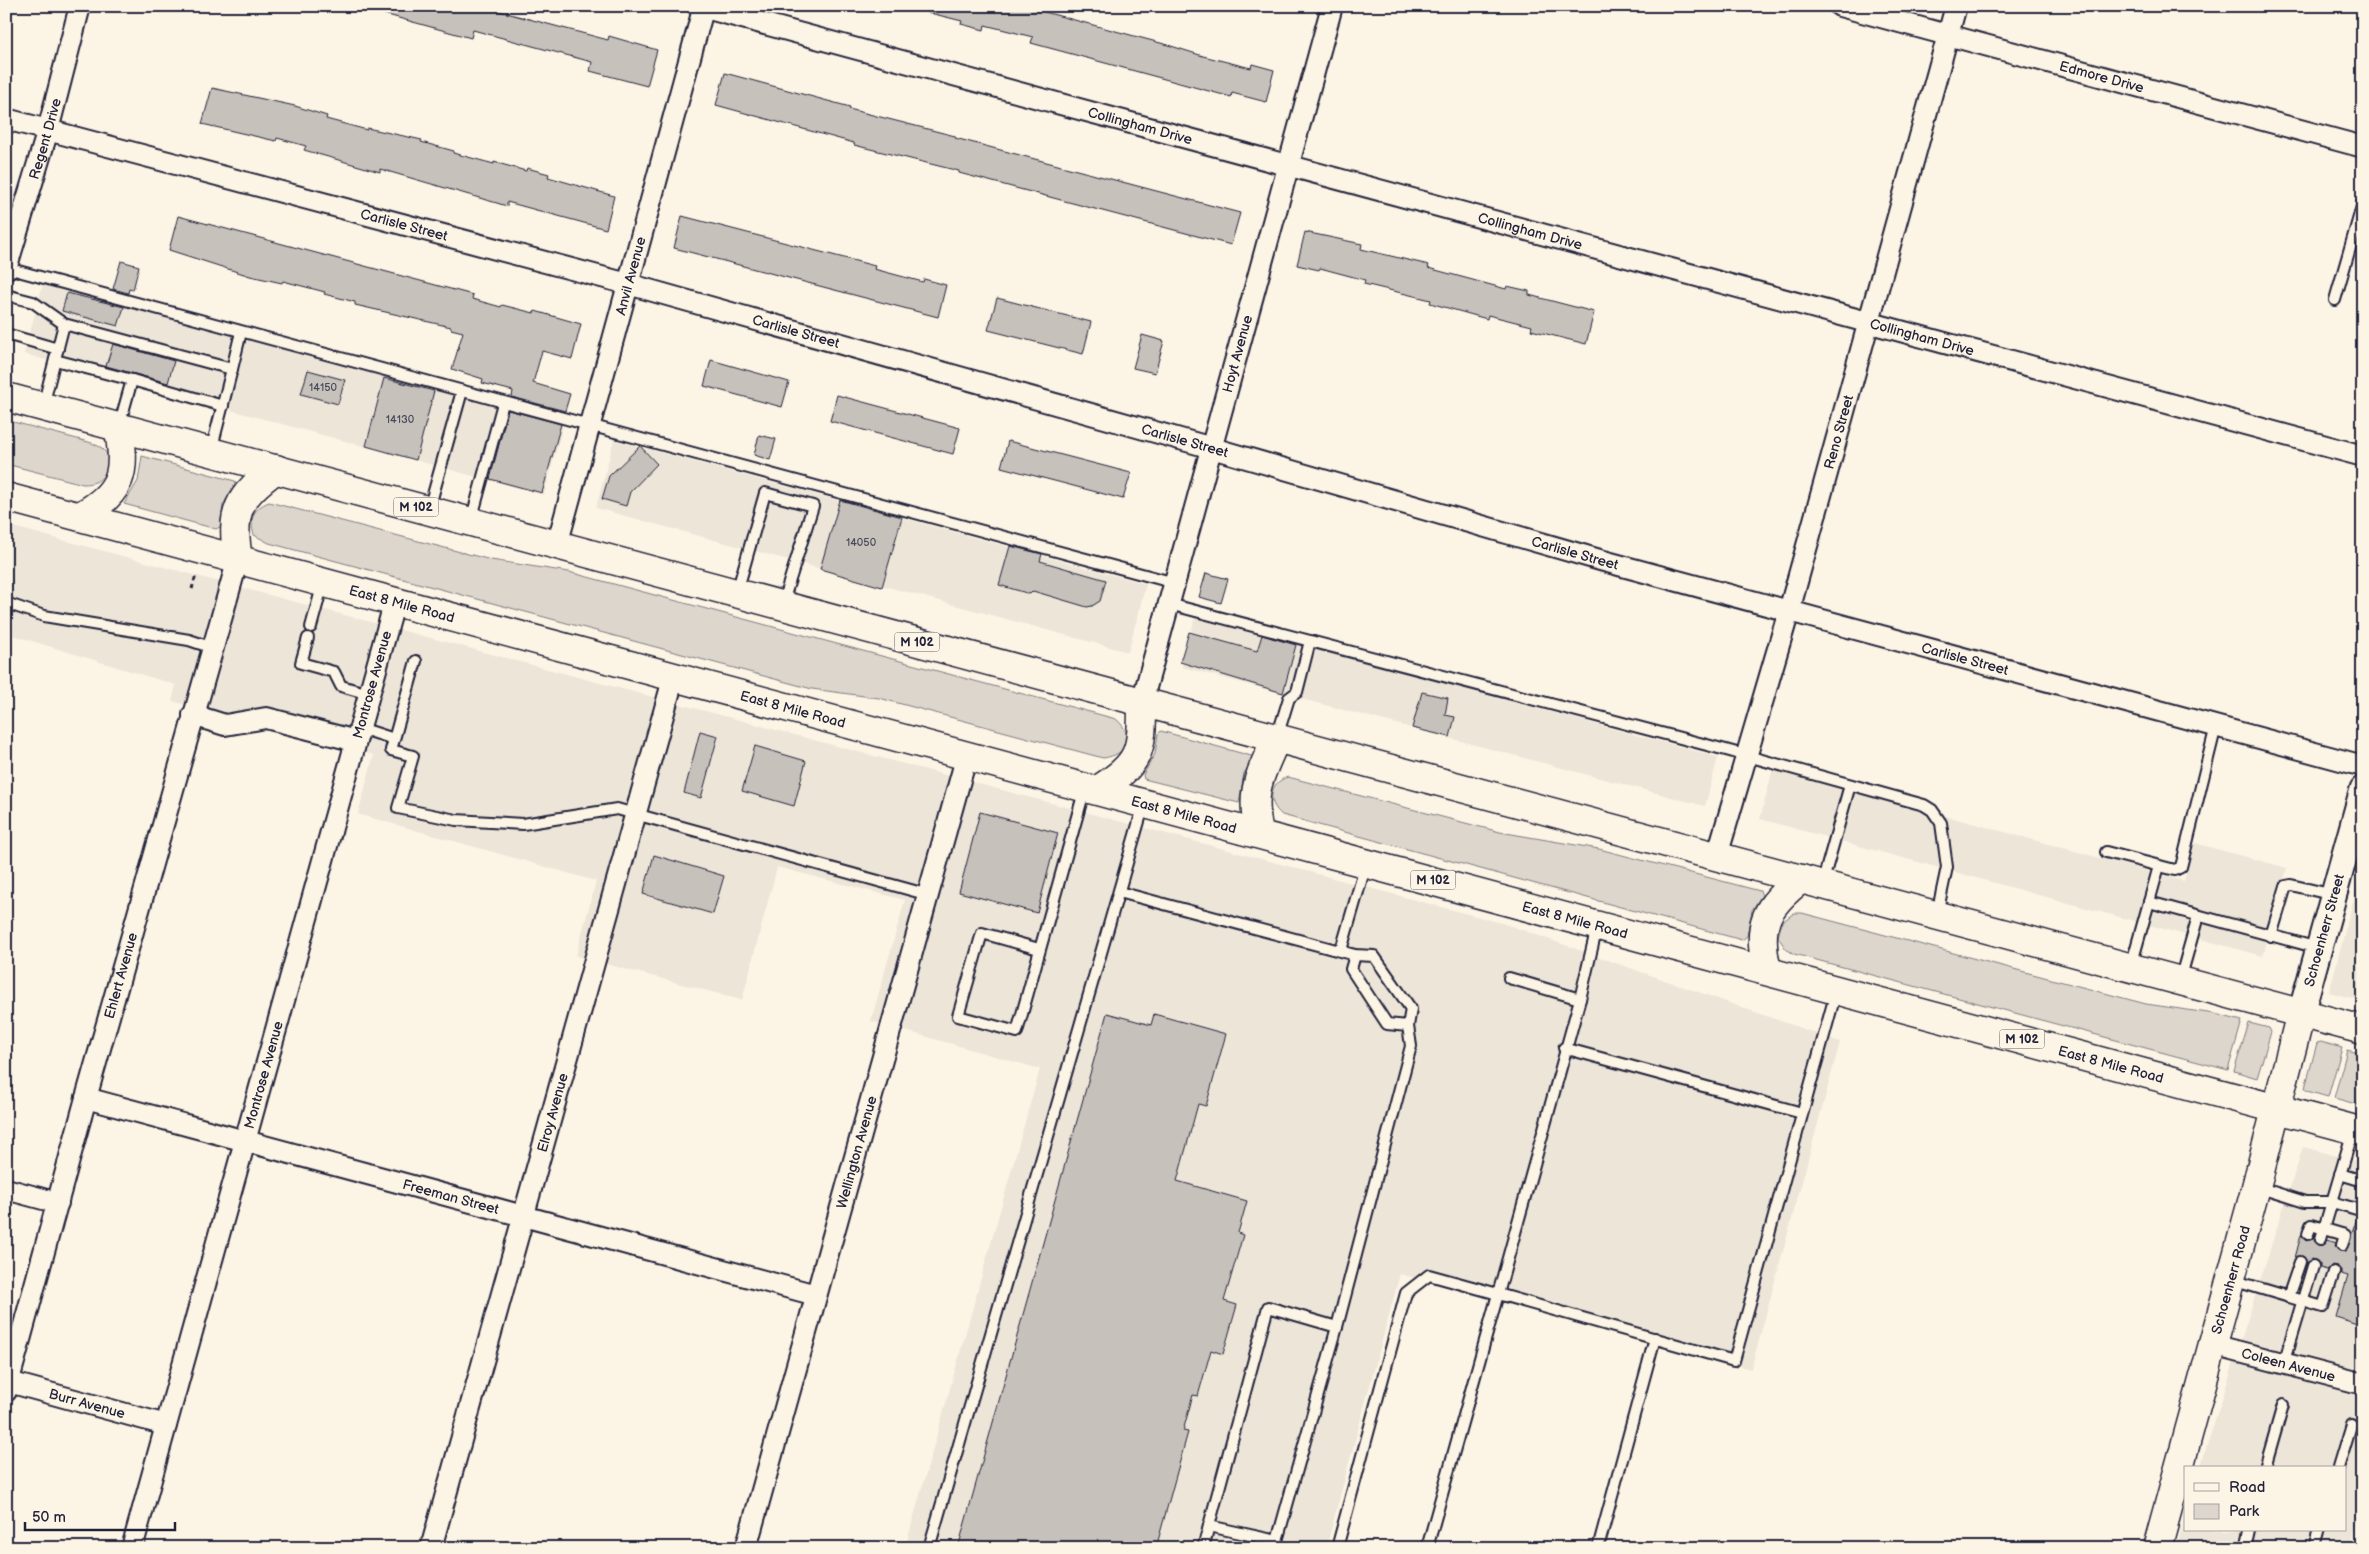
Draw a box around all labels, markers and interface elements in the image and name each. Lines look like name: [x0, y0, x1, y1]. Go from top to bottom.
street label: Edmore Drive: [2058, 57, 2146, 96]
street label: Regent Drive: [25, 96, 64, 181]
street label: Collingham Drive: [1086, 103, 1194, 148]
street label: Carlisle Street: [359, 205, 450, 245]
street label: Collingham Drive: [1476, 209, 1584, 253]
street label: Anvil Avenue: [612, 235, 649, 317]
street label: Carlisle Street: [751, 311, 842, 352]
street label: Hoyt Avenue: [1218, 313, 1256, 394]
street label: Collingham Drive: [1868, 315, 1976, 359]
house number: 14150: [309, 381, 338, 394]
street label: Reno Street: [1820, 392, 1857, 471]
house number: 14130: [386, 413, 415, 426]
street label: Carlisle Street: [1139, 420, 1231, 461]
road number: M 102: [394, 498, 438, 516]
street label: Carlisle Street: [1530, 532, 1621, 573]
house number: 14050: [846, 536, 877, 549]
street label: East 8 Mile Road: [347, 581, 457, 626]
street label: Montrose Avenue: [349, 629, 395, 740]
road number: M 102: [894, 632, 940, 652]
street label: Carlisle Street: [1919, 639, 2011, 679]
street label: East 8 Mile Road: [738, 687, 848, 731]
street label: East 8 Mile Road: [1129, 792, 1239, 837]
road number: M 102: [1410, 870, 1456, 890]
street label: Schoenherr Street: [2300, 871, 2348, 988]
street label: East 8 Mile Road: [1520, 897, 1630, 942]
street label: Ehlert Avenue: [100, 931, 141, 1020]
street label: Montrose Avenue: [240, 1019, 286, 1131]
road number: M 102: [2000, 1030, 2044, 1048]
street label: East 8 Mile Road: [2056, 1042, 2166, 1086]
street label: Elroy Avenue: [533, 1071, 571, 1154]
street label: Wellington Avenue: [833, 1094, 880, 1210]
street label: Freeman Street: [401, 1175, 502, 1218]
street label: Schoenherr Road: [2208, 1224, 2253, 1336]
street label: Coleen Avenue: [2240, 1344, 2337, 1385]
street label: Burr Avenue: [47, 1385, 127, 1422]
legend: [2184, 1466, 2346, 1532]
text: Road: [2229, 1478, 2265, 1497]
scale bar: [25, 1499, 175, 1531]
text: Park: [2229, 1502, 2260, 1521]
text: 50 m: [32, 1508, 66, 1527]

